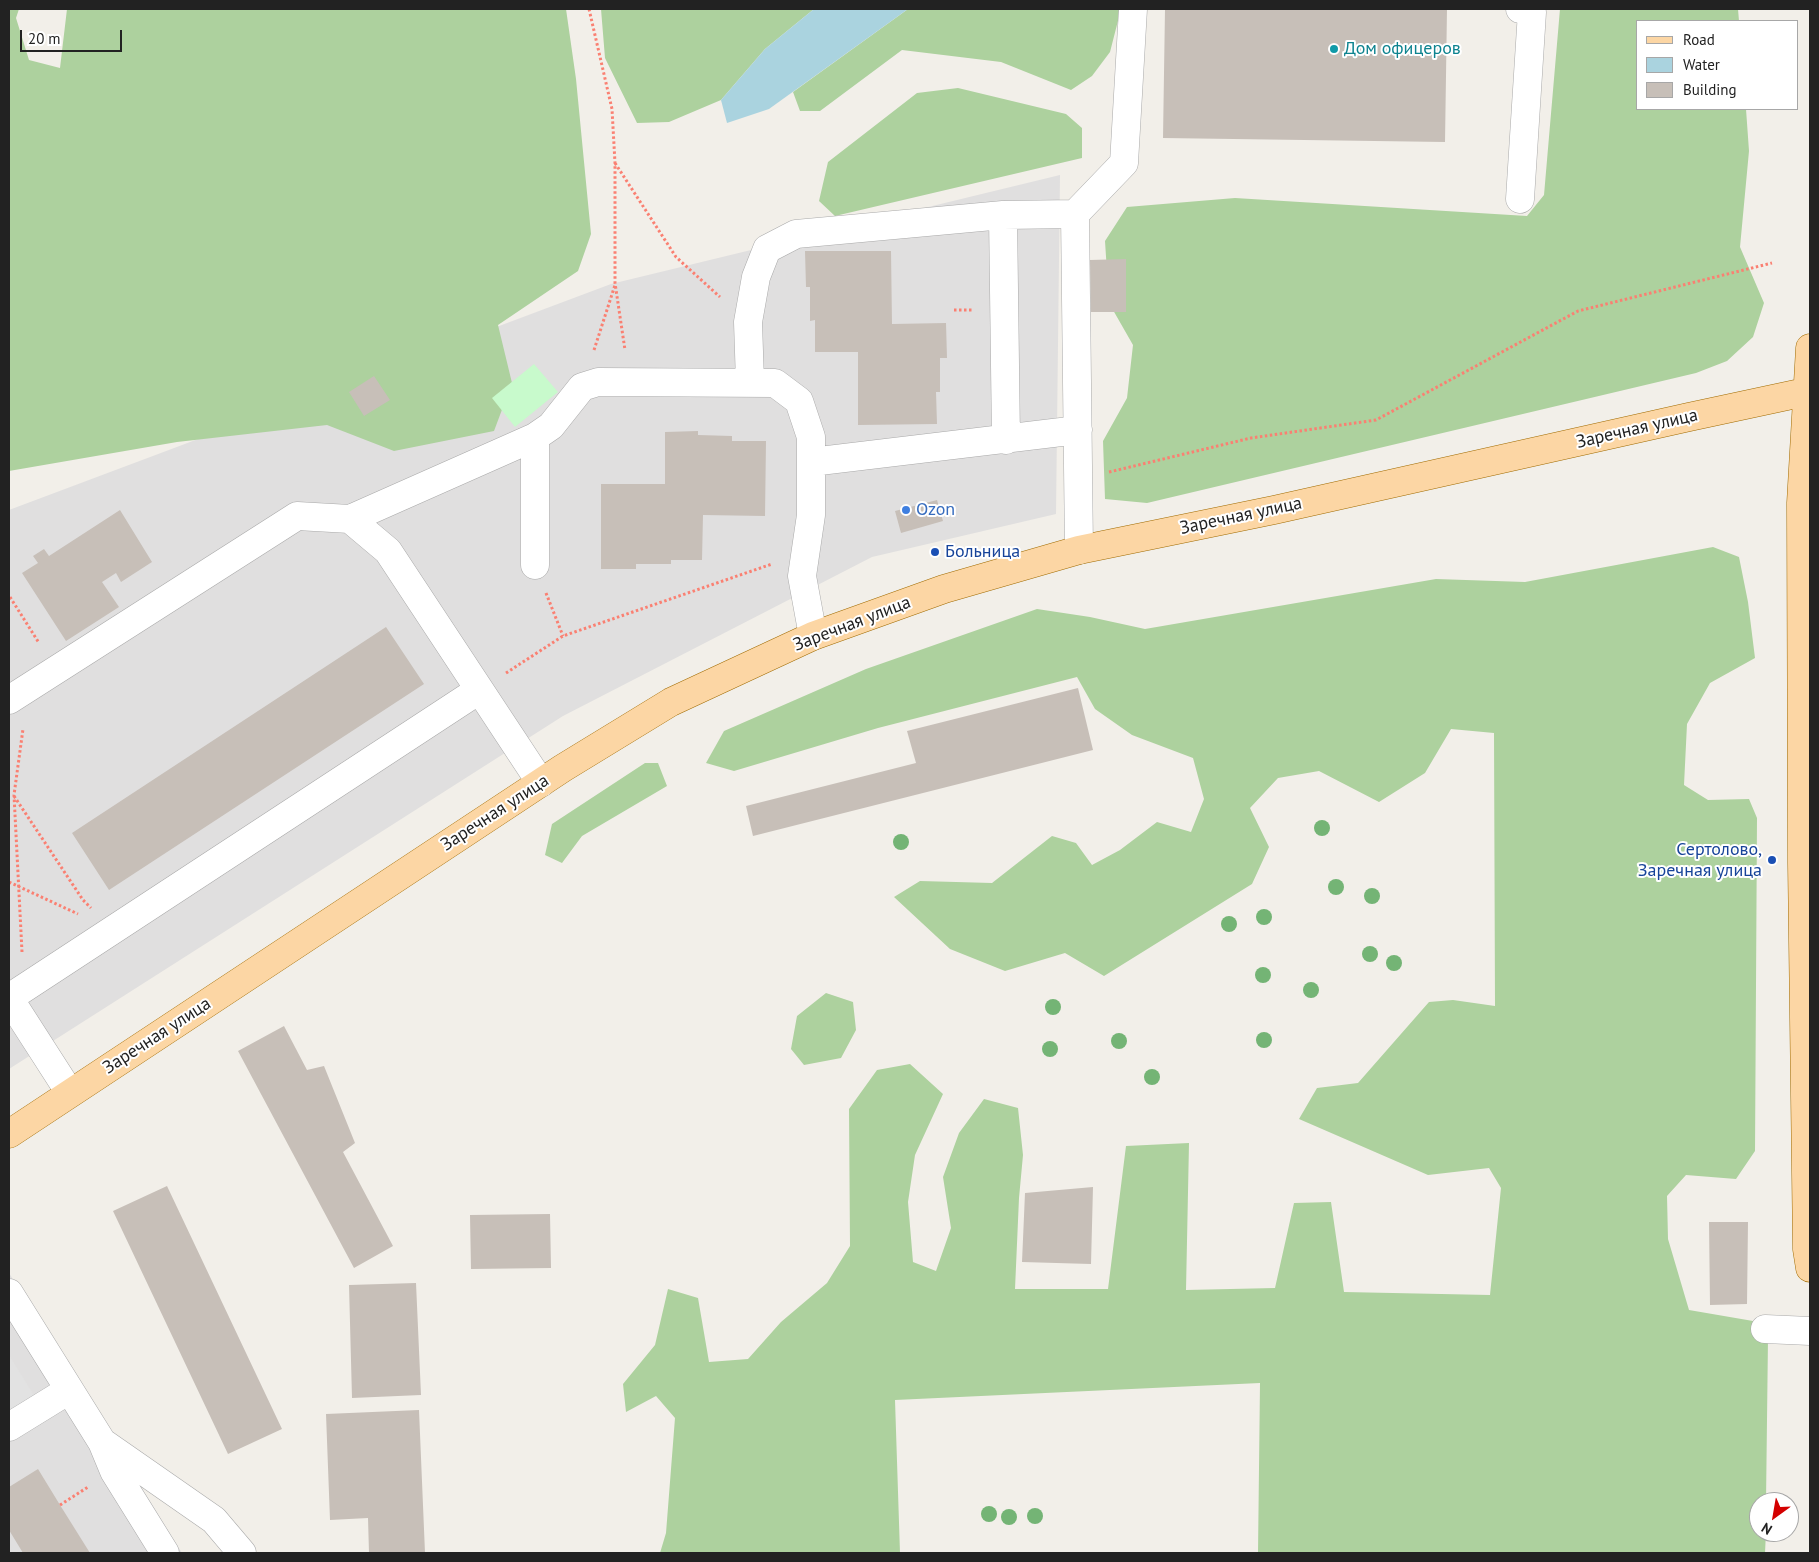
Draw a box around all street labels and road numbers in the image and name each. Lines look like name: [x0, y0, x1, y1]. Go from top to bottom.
street label: Заречная улица: [1574, 405, 1700, 453]
street label: Заречная улица: [1178, 493, 1304, 539]
street label: Заречная улица: [790, 592, 914, 656]
street label: Заречная улица: [437, 770, 553, 856]
street label: Заречная улица: [99, 993, 215, 1079]

